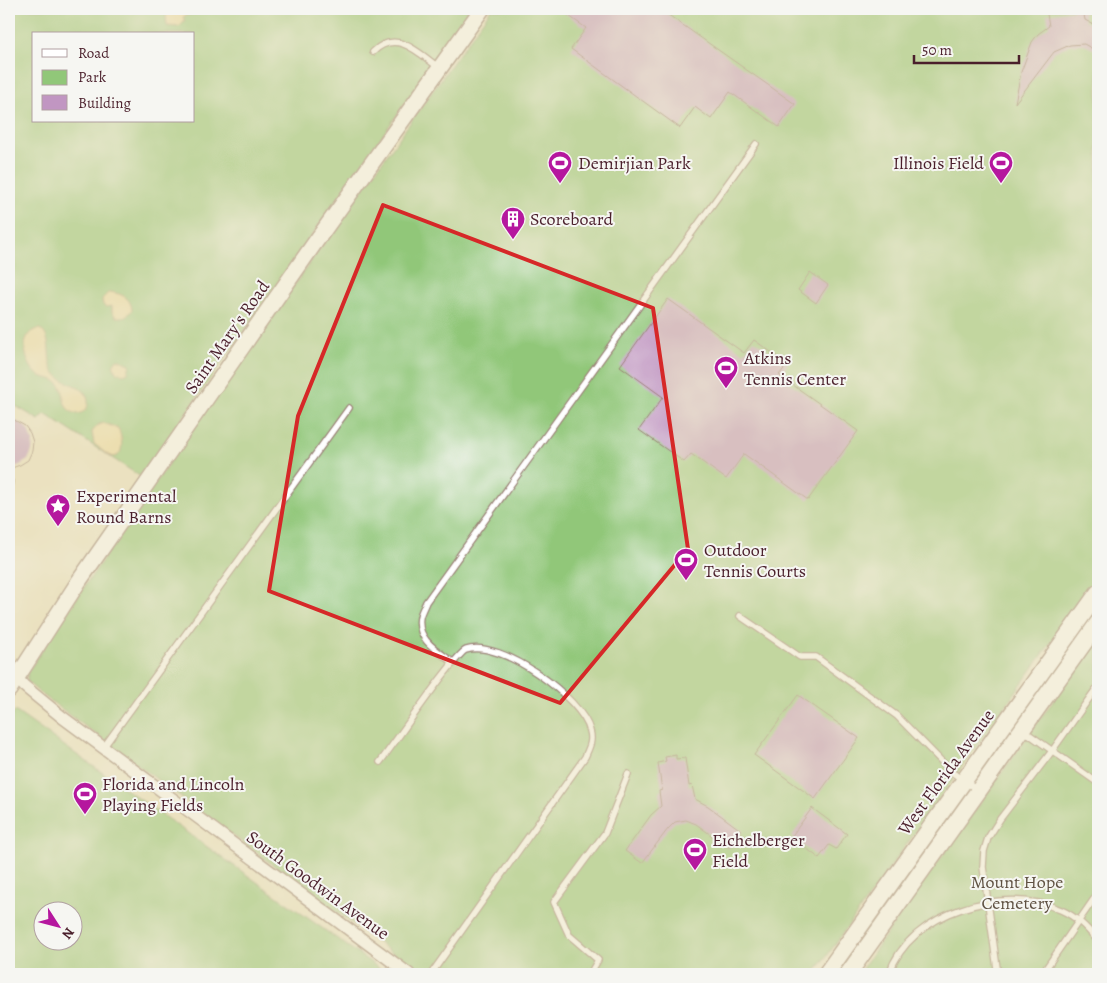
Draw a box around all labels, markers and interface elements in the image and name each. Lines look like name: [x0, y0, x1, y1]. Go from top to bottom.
legend: [32, 32, 195, 122]
scale bar: [914, 32, 1020, 64]
text: 50 m: [922, 40, 952, 60]
text: Road: [78, 43, 110, 63]
text: Park: [78, 67, 107, 87]
text: Building: [78, 93, 131, 113]
sports icon: Demirjian Park: [547, 150, 573, 184]
sports icon: Illinois Field: [988, 150, 1014, 184]
place label: Demirjian Park: [578, 151, 691, 175]
place label: Illinois Field: [893, 151, 984, 175]
building icon: Scoreboard: [500, 206, 526, 240]
place label: Scoreboard: [530, 207, 613, 231]
street label: Saint Mary's Road: [179, 275, 275, 398]
place label: Atkins Tennis Center: [743, 346, 846, 391]
sports icon: Atkins Tennis Center: [713, 355, 739, 389]
place label: Experimental Round Barns: [76, 484, 177, 529]
place icon: Experimental Round Barns: [45, 493, 71, 527]
place label: Outdoor Tennis Courts: [704, 538, 806, 583]
sports icon: Outdoor Tennis Courts: [673, 547, 699, 581]
street label: West Florida Avenue: [892, 704, 1000, 841]
place label: Florida and Lincoln Playing Fields: [102, 772, 244, 817]
sports icon: Florida and Lincoln Playing Fields: [72, 781, 98, 815]
street label: South Goodwin Avenue: [242, 825, 394, 945]
place label: Eichelberger Field: [712, 828, 805, 873]
sports icon: Eichelberger Field: [682, 837, 708, 871]
park label: Mount Hope Cemetery: [971, 870, 1063, 915]
north arrow: [32, 900, 82, 950]
text: N: [57, 924, 79, 943]

